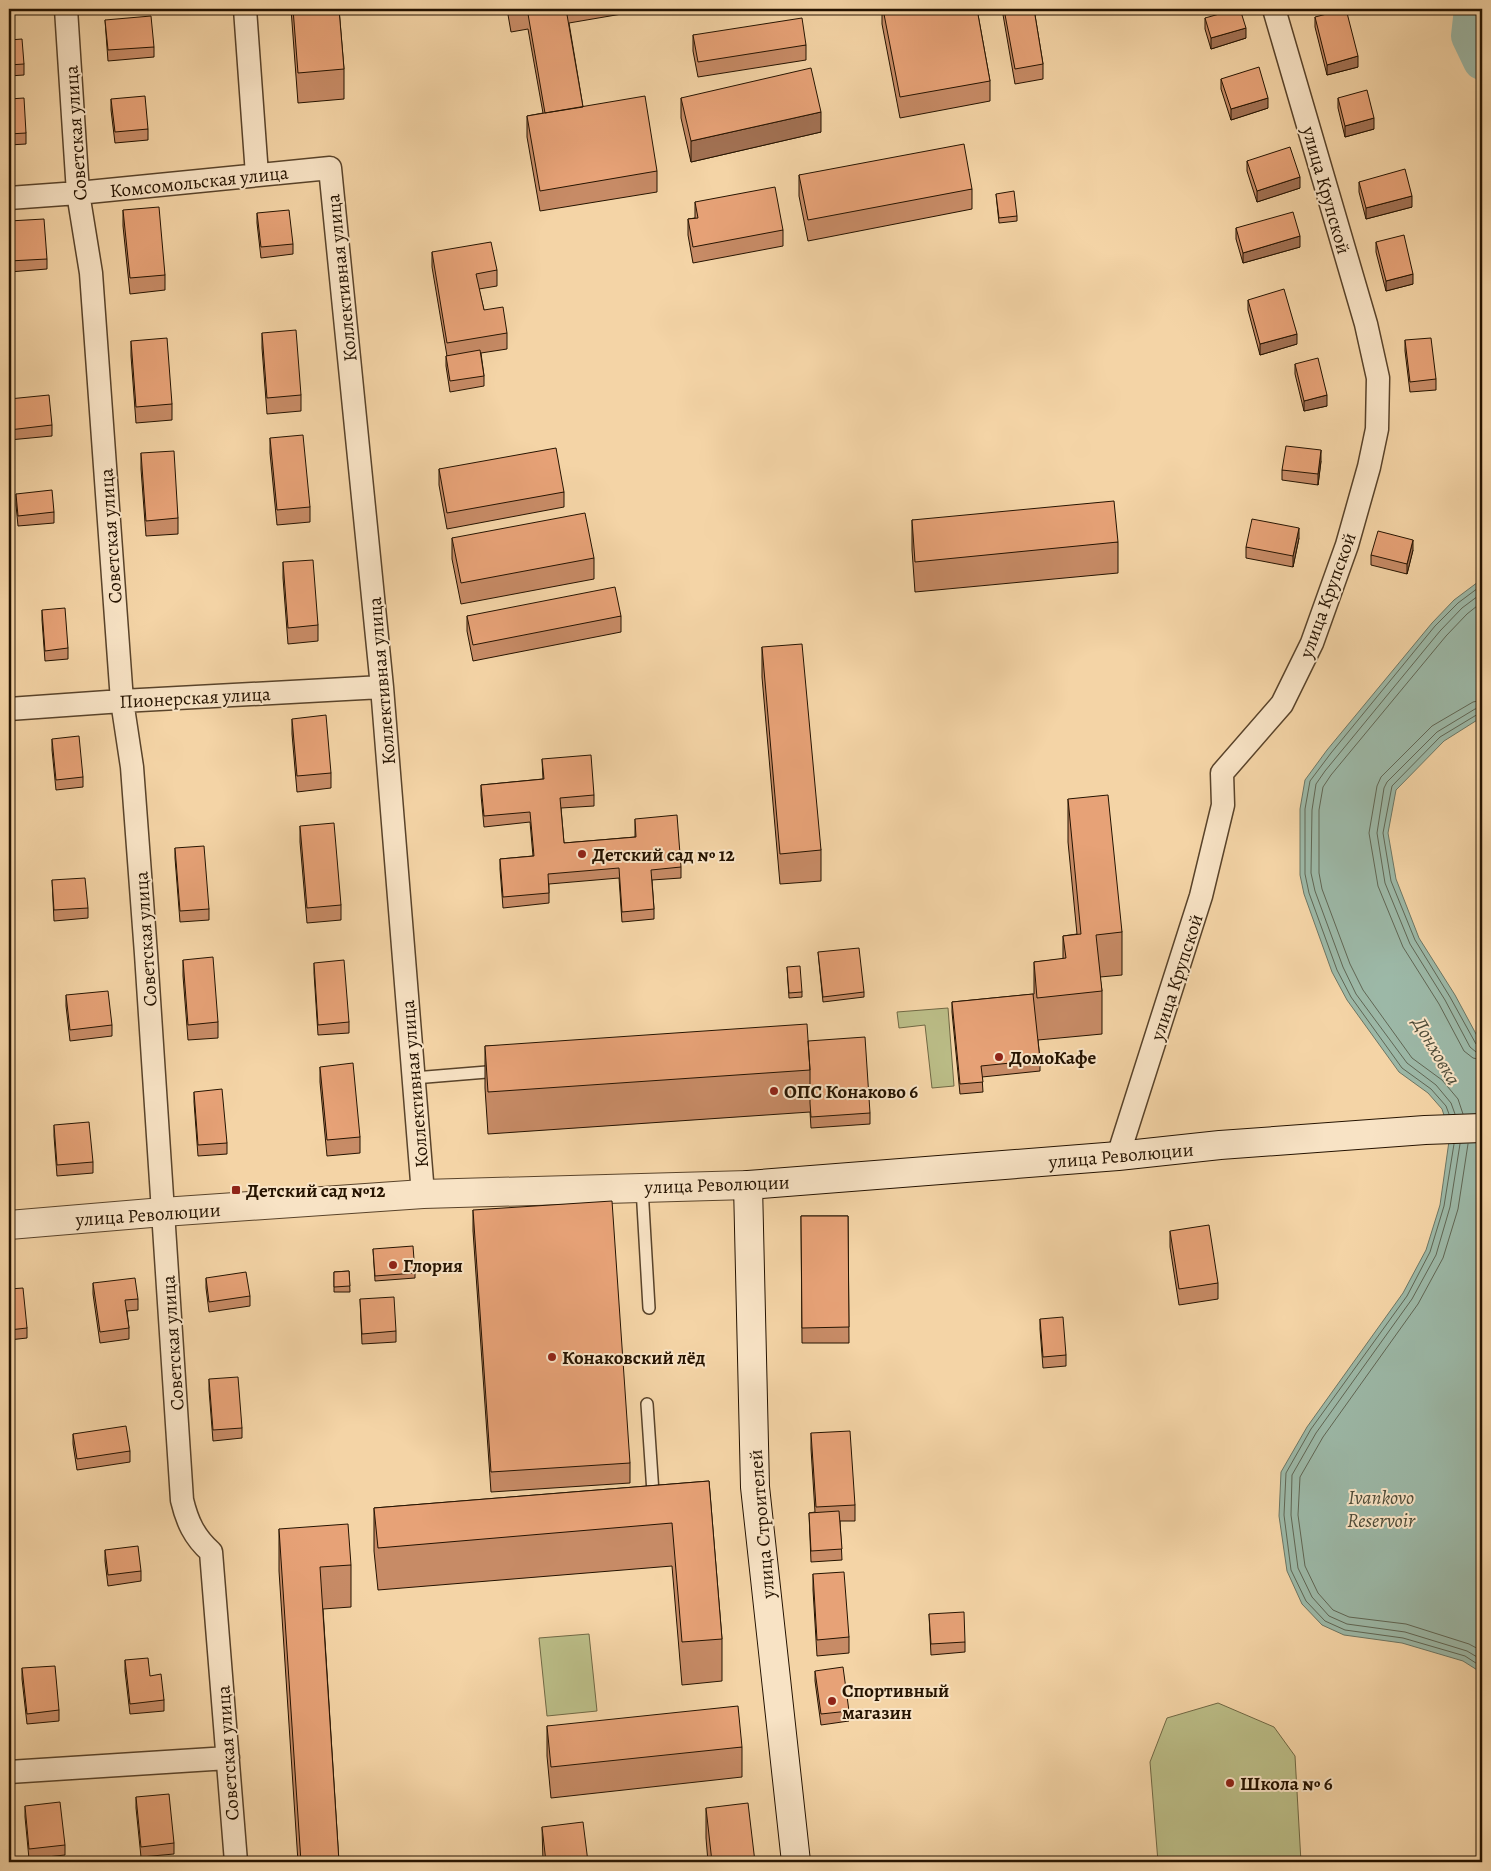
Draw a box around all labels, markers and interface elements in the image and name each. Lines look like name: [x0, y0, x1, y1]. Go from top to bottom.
street label: Советская улица: [58, 64, 94, 201]
street label: улица Крупской: [1295, 122, 1357, 257]
street label: Комсомольская улица: [109, 160, 290, 204]
street label: Коллективная улица: [320, 193, 364, 363]
street label: Советская улица: [93, 467, 129, 604]
street label: улица Крупской: [1293, 529, 1363, 663]
street label: Коллективная улица: [362, 596, 402, 766]
street label: Пионерская улица: [119, 681, 272, 715]
place label: Детский сад № 12: [592, 842, 735, 868]
marker: Детский сад № 12: [576, 848, 588, 860]
street label: Советская улица: [128, 870, 164, 1007]
street label: улица Крупской: [1144, 911, 1210, 1045]
street label: Коллективная улица: [395, 999, 435, 1169]
water label: Донховка: [1405, 1011, 1467, 1090]
place label: ДомоКафе: [1009, 1045, 1097, 1071]
marker: ДомоКафе: [993, 1051, 1005, 1063]
place label: ОПС Конаково 6: [784, 1079, 918, 1105]
marker: ОПС Конаково 6: [768, 1085, 780, 1097]
street label: улица Революции: [1047, 1137, 1195, 1175]
street label: улица Революции: [643, 1169, 790, 1201]
place label: Детский сад №12: [246, 1178, 385, 1204]
marker: Детский сад №12: [230, 1184, 242, 1196]
street label: улица Революции: [74, 1197, 221, 1233]
place label: Глория: [403, 1253, 463, 1279]
marker: Глория: [387, 1259, 399, 1271]
street label: Советская улица: [155, 1274, 191, 1411]
place label: Конаковский лёд: [562, 1345, 706, 1371]
marker: Конаковский лёд: [546, 1351, 558, 1363]
street label: улица Строителей: [743, 1448, 782, 1601]
water label: Ivankovo Reservoir: [1347, 1484, 1416, 1534]
place label: Спортивный магазин: [842, 1678, 949, 1726]
street label: Советская улица: [210, 1684, 246, 1821]
marker: Спортивный магазин: [826, 1695, 838, 1707]
place label: Школа № 6: [1240, 1771, 1333, 1797]
marker: Школа № 6: [1224, 1777, 1236, 1789]

